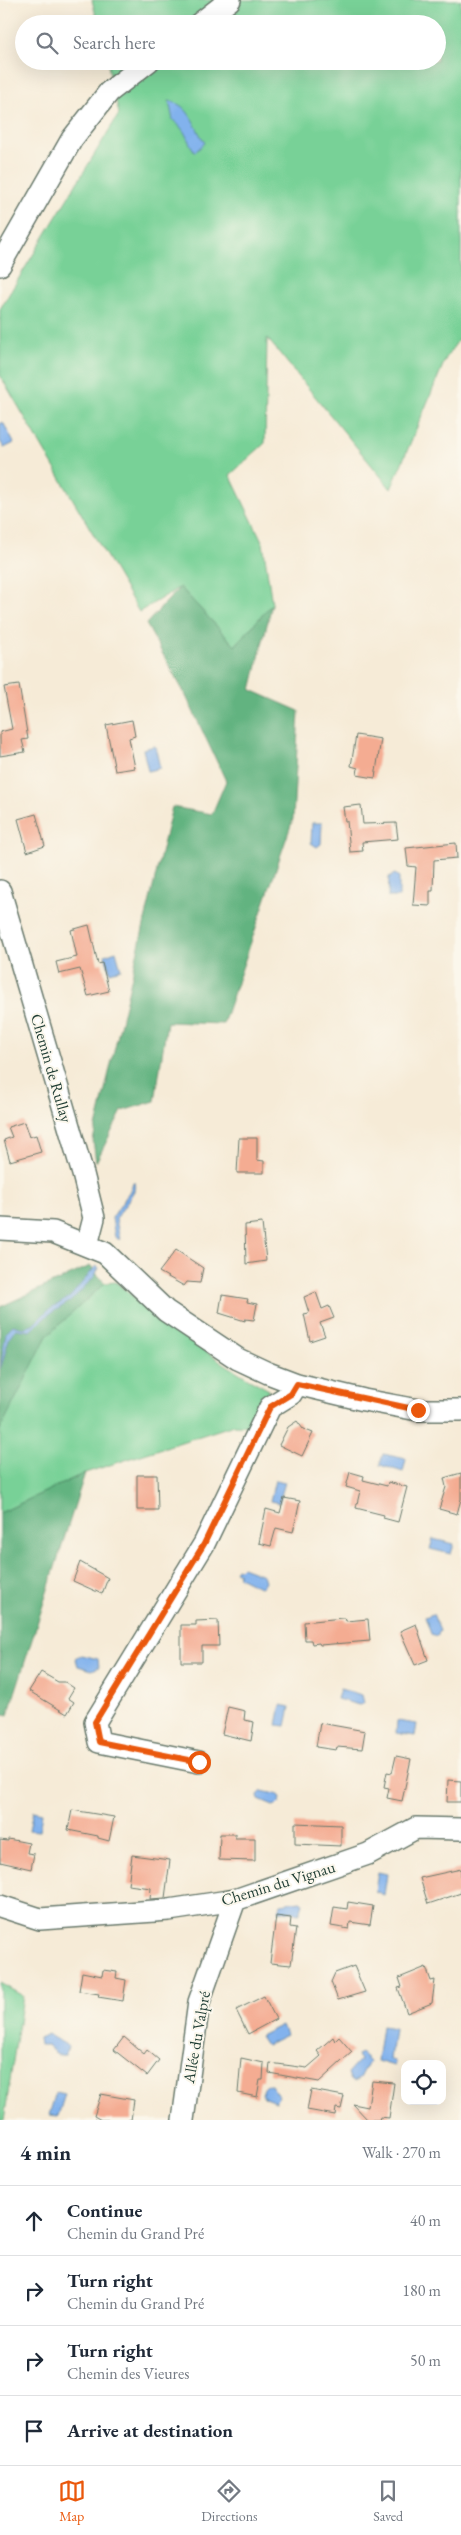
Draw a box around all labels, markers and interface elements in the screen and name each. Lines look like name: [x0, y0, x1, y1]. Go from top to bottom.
search box: [15, 15, 446, 70]
icon: search: [33, 29, 61, 57]
text: Search here: [73, 30, 155, 55]
street label: Chemin de Rullay: [26, 1011, 77, 1126]
route end: [407, 1399, 430, 1422]
route start: [188, 1751, 211, 1774]
street label: Chemin du Vignau: [219, 1856, 338, 1911]
street label: Allée du Valpré: [178, 1989, 215, 2086]
map controls: [401, 2060, 446, 2105]
button: locate: [401, 2060, 446, 2105]
text: 4 min: [20, 2139, 71, 2166]
text: Walk · 270 m: [362, 2142, 441, 2163]
text: Continue: [67, 2198, 142, 2223]
icon: ahead: [20, 2207, 48, 2235]
text: 40 m: [410, 2210, 441, 2231]
text: Chemin du Grand Pré: [67, 2223, 204, 2244]
text: Turn right: [67, 2268, 153, 2293]
icon: right: [20, 2277, 48, 2305]
text: 180 m: [402, 2280, 441, 2301]
text: Chemin du Grand Pré: [67, 2293, 204, 2314]
text: Turn right: [67, 2338, 153, 2363]
icon: right: [20, 2347, 48, 2375]
text: 50 m: [410, 2350, 441, 2371]
text: Chemin des Vieures: [67, 2363, 189, 2384]
icon: arrive: [20, 2417, 48, 2445]
text: Arrive at destination: [67, 2418, 233, 2443]
tab: Map: [58, 2477, 86, 2525]
tab: Directions: [201, 2477, 258, 2525]
tab: Saved: [373, 2477, 403, 2525]

